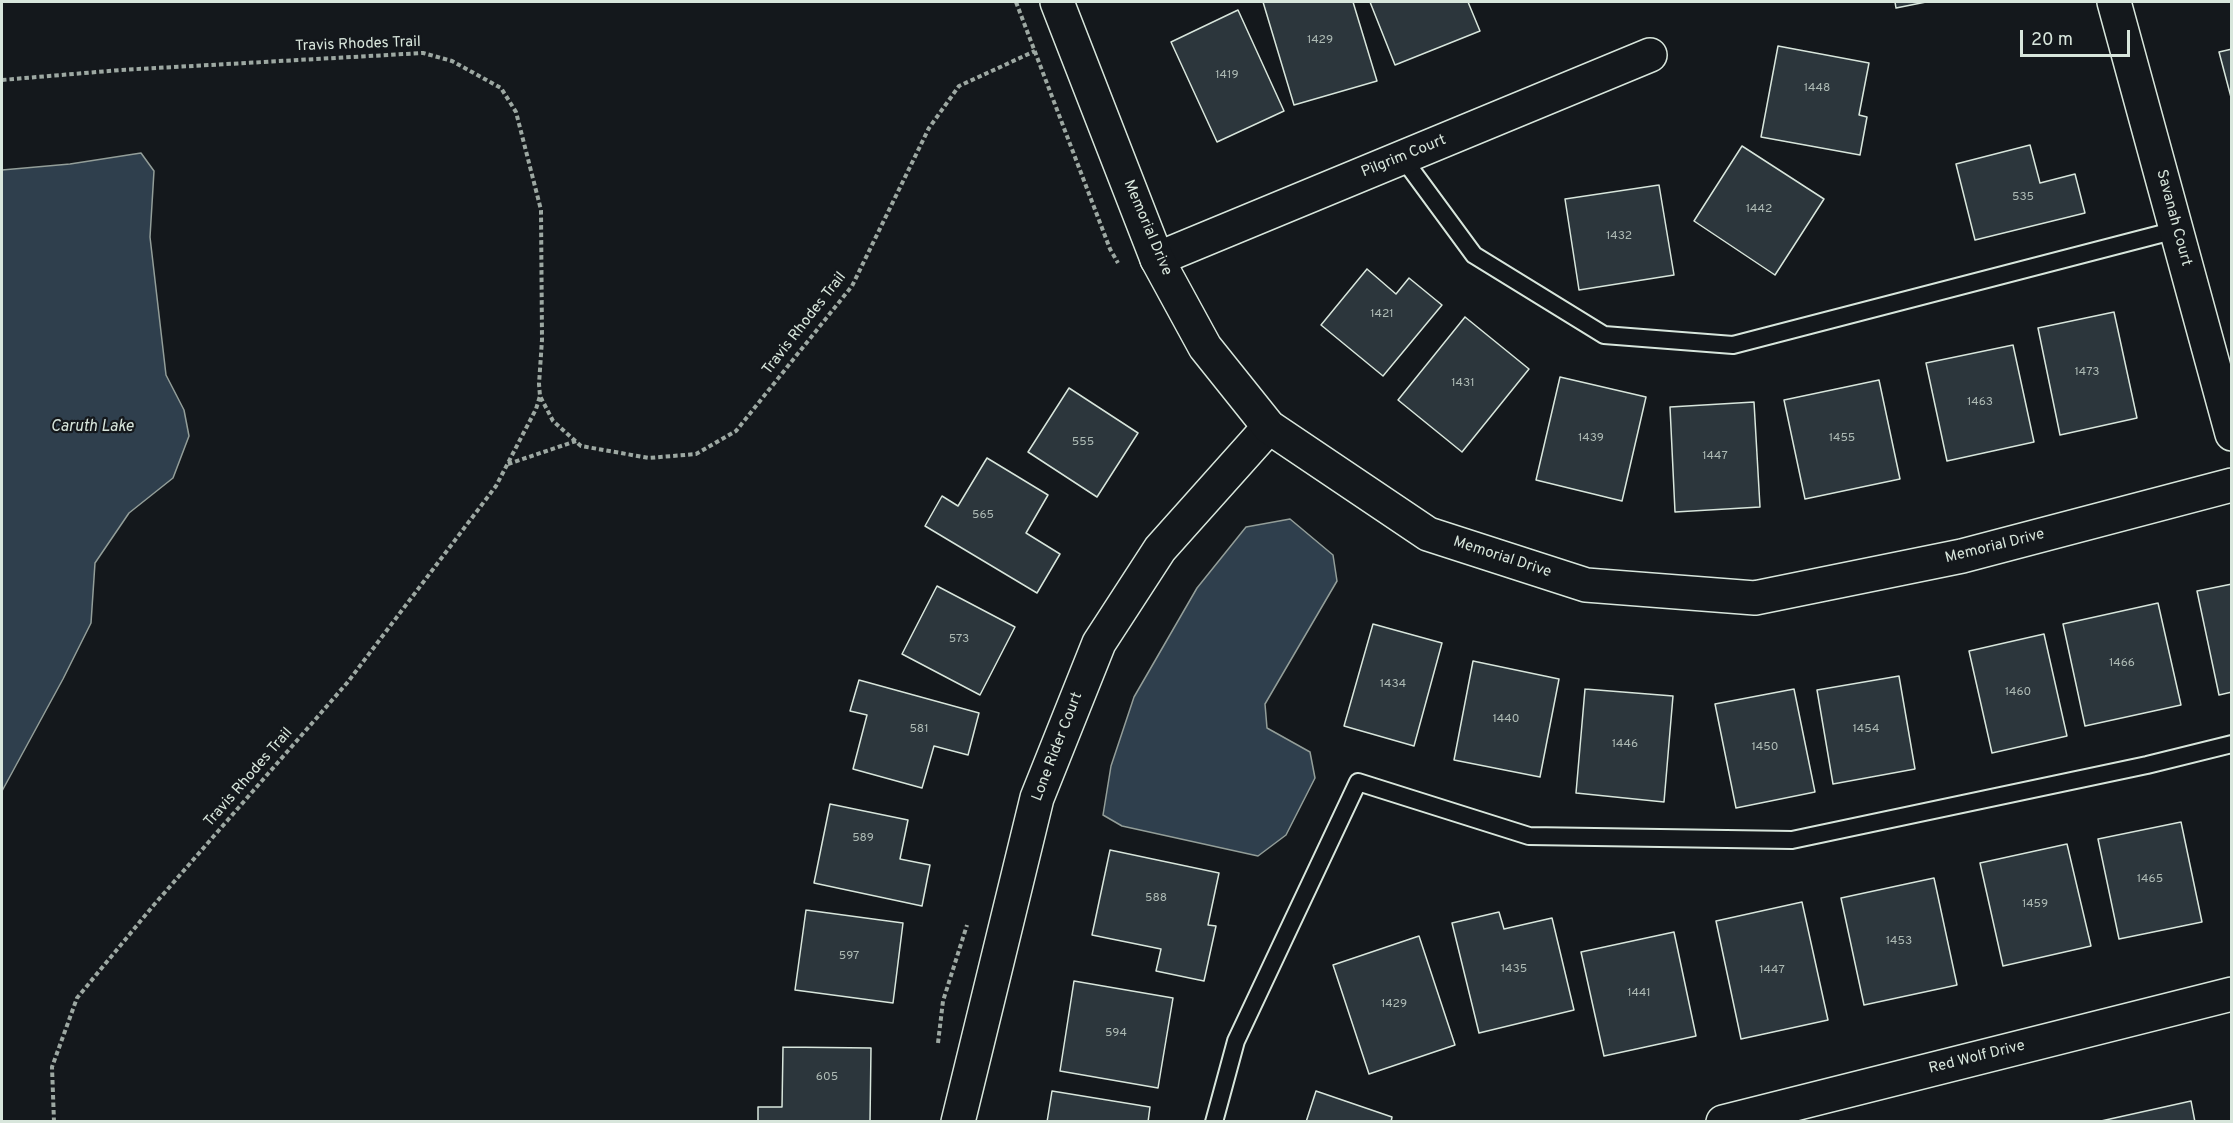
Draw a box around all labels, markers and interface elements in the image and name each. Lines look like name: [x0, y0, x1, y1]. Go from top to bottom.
scale bar: [2023, 18, 2132, 56]
text: 20 m: [2031, 29, 2073, 52]
street label: Travis Rhodes Trail: [295, 34, 421, 56]
house number: 1429: [1307, 34, 1333, 48]
house number: 1419: [1215, 69, 1239, 83]
house number: 1448: [1804, 82, 1830, 96]
street label: Pilgrim Court: [1359, 132, 1449, 182]
street label: Savanah Court: [2151, 168, 2195, 268]
street label: Memorial Drive: [1119, 178, 1175, 278]
house number: 535: [2012, 191, 2034, 205]
house number: 1442: [1746, 203, 1772, 217]
house number: 1432: [1606, 230, 1632, 244]
street label: Travis Rhodes Trail: [759, 269, 851, 379]
house number: 1421: [1370, 308, 1394, 322]
house number: 1473: [2075, 366, 2099, 380]
house number: 1431: [1451, 377, 1475, 391]
house number: 1463: [1967, 396, 1993, 410]
water label: Caruth Lake: [50, 418, 134, 438]
house number: 1439: [1578, 432, 1604, 446]
house number: 1455: [1829, 432, 1855, 446]
house number: 555: [1072, 436, 1094, 450]
house number: 1447: [1702, 450, 1728, 464]
house number: 565: [972, 509, 994, 523]
street label: Memorial Drive: [1943, 526, 2047, 568]
street label: Memorial Drive: [1451, 534, 1553, 582]
house number: 573: [949, 633, 969, 647]
house number: 1466: [2109, 657, 2135, 671]
house number: 1434: [1380, 678, 1406, 692]
house number: 1460: [2005, 686, 2031, 700]
street label: Lone Rider Court: [1029, 690, 1087, 804]
house number: 1440: [1493, 713, 1519, 727]
house number: 581: [909, 723, 929, 737]
house number: 1454: [1853, 723, 1879, 737]
street label: Travis Rhodes Trail: [201, 725, 297, 831]
house number: 1446: [1612, 738, 1638, 752]
house number: 1450: [1752, 741, 1778, 755]
house number: 589: [852, 832, 874, 846]
house number: 1465: [2137, 873, 2163, 887]
house number: 588: [1145, 892, 1167, 906]
house number: 1459: [2022, 898, 2048, 912]
house number: 1453: [1886, 935, 1912, 949]
house number: 597: [839, 950, 859, 964]
house number: 1435: [1501, 963, 1527, 977]
house number: 1447: [1759, 964, 1785, 978]
house number: 1441: [1627, 987, 1651, 1001]
house number: 1429: [1381, 998, 1407, 1012]
house number: 594: [1105, 1027, 1127, 1041]
street label: Red Wolf Drive: [1927, 1037, 2027, 1079]
house number: 605: [816, 1071, 838, 1085]

